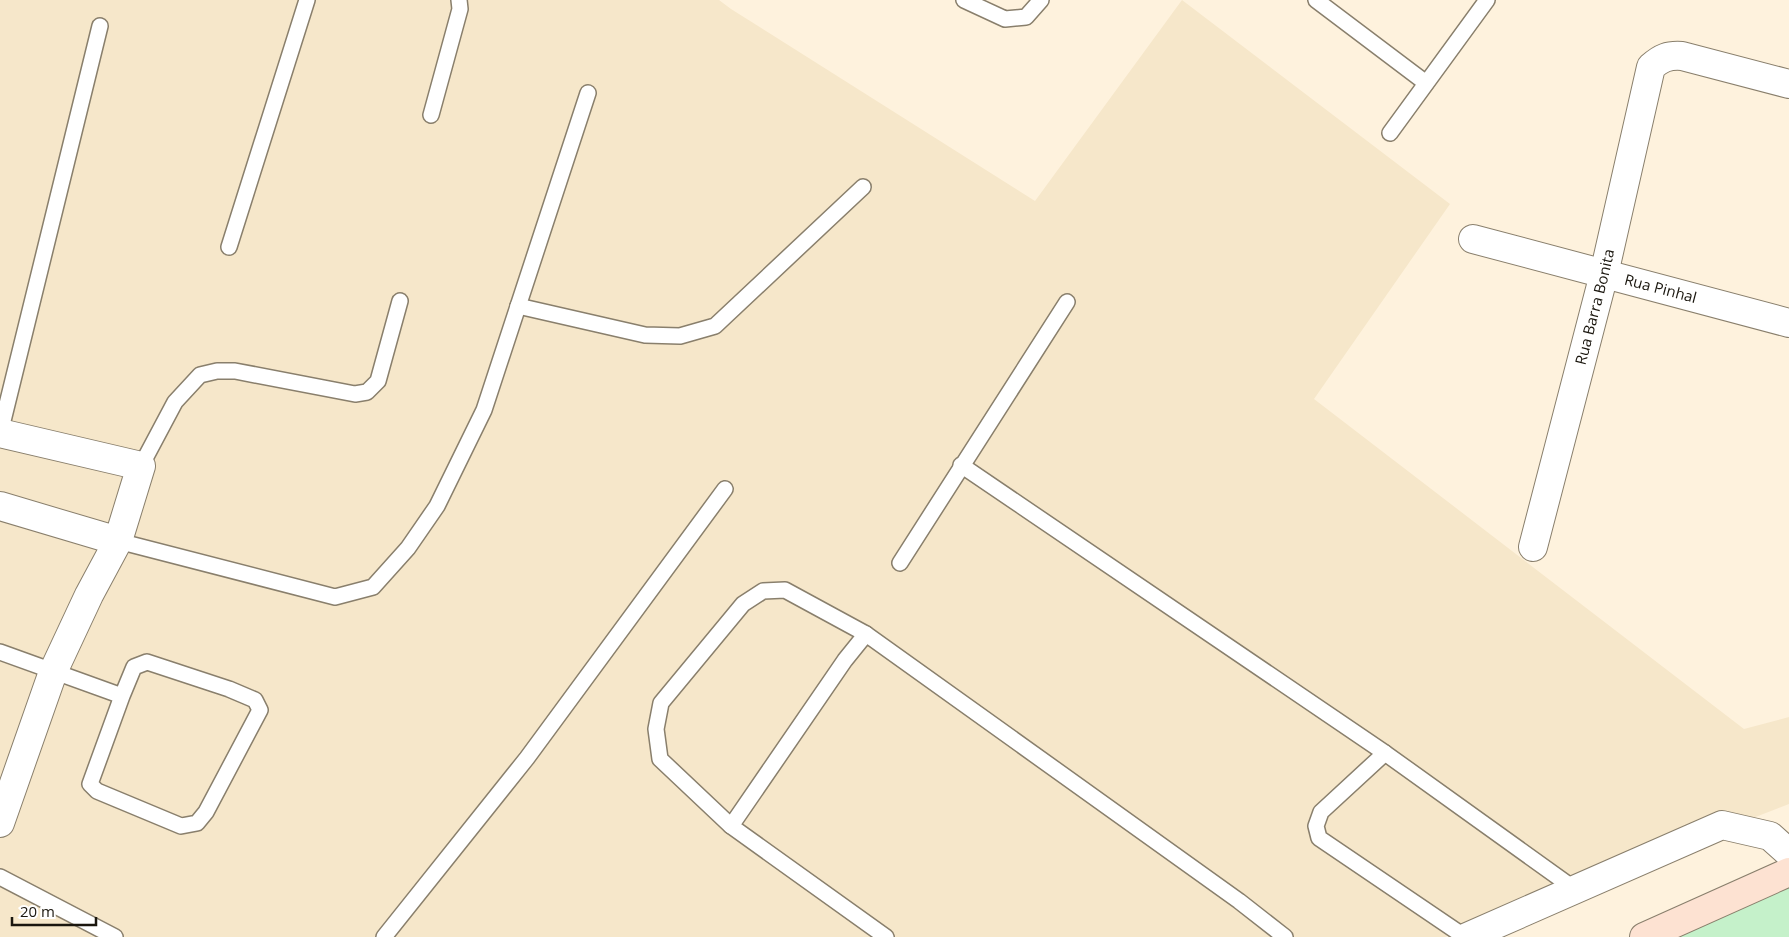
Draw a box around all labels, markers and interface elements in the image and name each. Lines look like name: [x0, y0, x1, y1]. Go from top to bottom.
street label: Rua Barra Bonita: [1570, 247, 1618, 367]
street label: Rua Pinhal: [1622, 269, 1699, 307]
scale bar: [12, 894, 96, 926]
text: 20 m: [20, 901, 55, 921]

